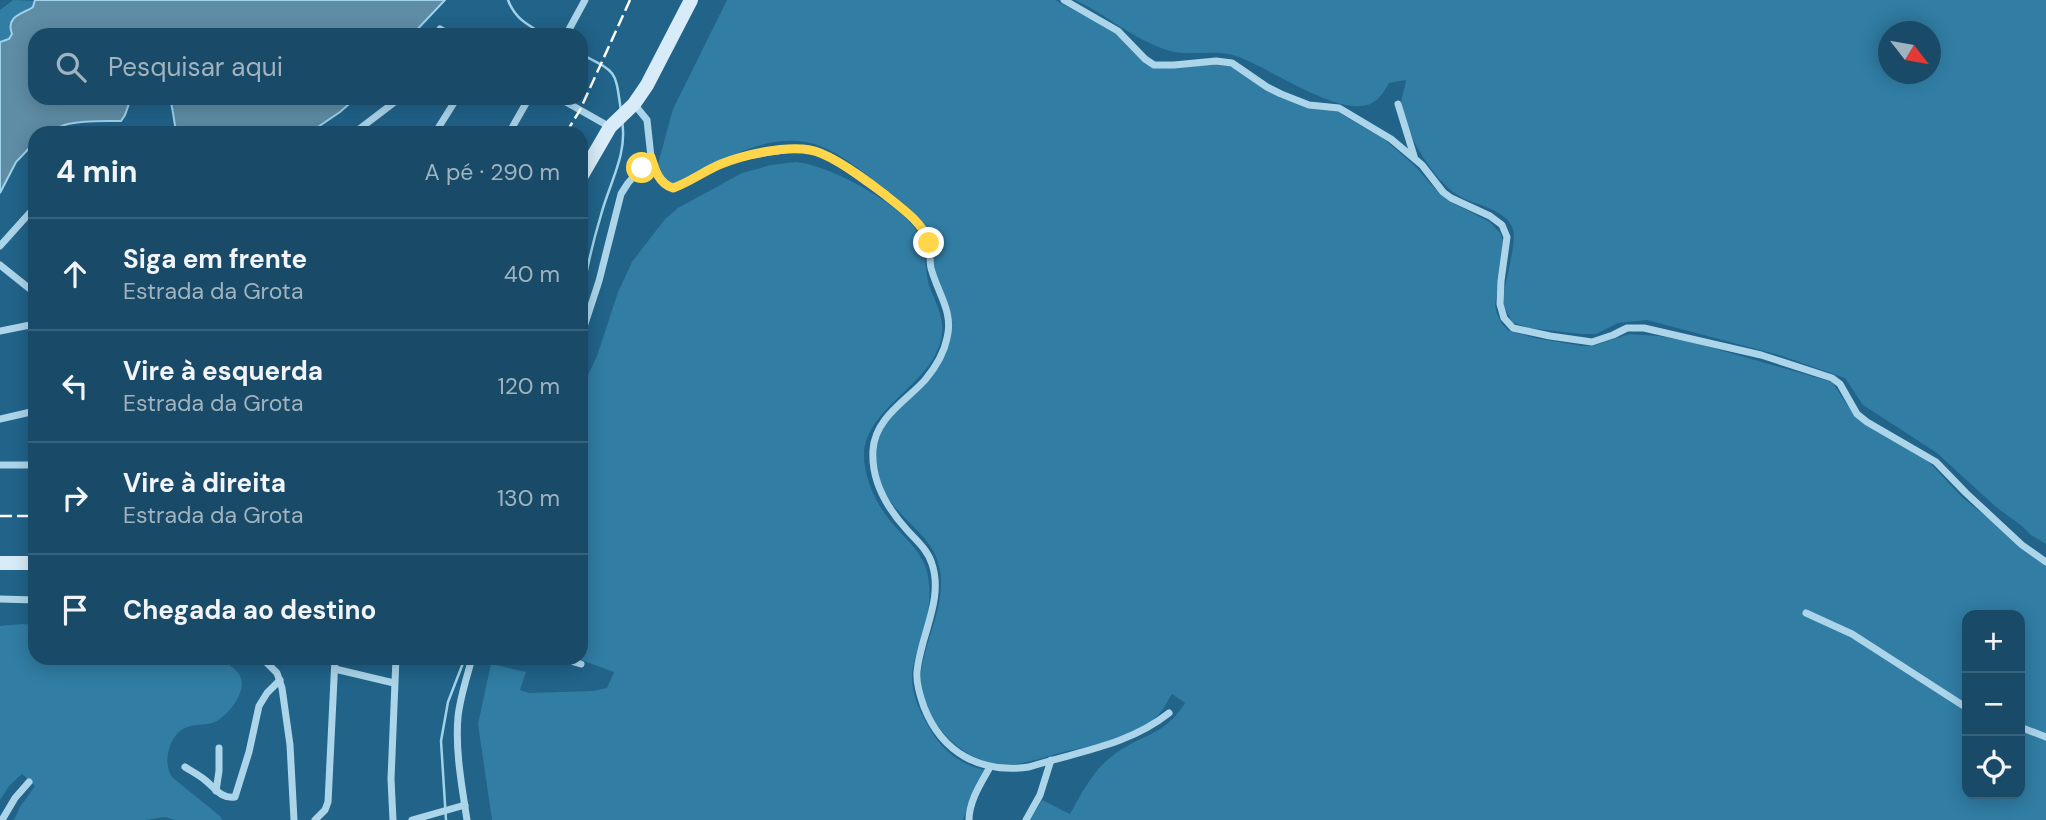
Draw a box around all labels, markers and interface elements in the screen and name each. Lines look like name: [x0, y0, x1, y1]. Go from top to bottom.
north arrow: [1878, 21, 1941, 84]
search box: [28, 28, 588, 105]
icon: search: [52, 48, 90, 86]
text: Pesquisar aqui: [108, 50, 283, 84]
text: 4 min: [56, 152, 138, 191]
route start: [626, 152, 657, 183]
text: A pé · 290 m: [425, 157, 560, 187]
route end: [913, 227, 944, 258]
text: Siga em frente: [123, 242, 307, 276]
icon: ahead: [56, 255, 94, 293]
text: 40 m: [504, 259, 560, 289]
text: Estrada da Grota: [123, 276, 303, 306]
text: Vire à esquerda: [123, 354, 323, 388]
icon: left: [56, 367, 94, 405]
text: 120 m: [497, 371, 560, 401]
text: Estrada da Grota: [123, 388, 303, 418]
text: Vire à direita: [123, 466, 286, 500]
icon: right: [56, 479, 94, 517]
text: 130 m: [497, 483, 560, 513]
text: Estrada da Grota: [123, 500, 303, 530]
icon: arrive: [56, 591, 94, 629]
text: Chegada ao destino: [123, 593, 376, 627]
map controls: [1962, 610, 2025, 799]
button: +: [1962, 610, 2025, 673]
button: −: [1962, 673, 2025, 736]
button: locate: [1962, 736, 2025, 799]

